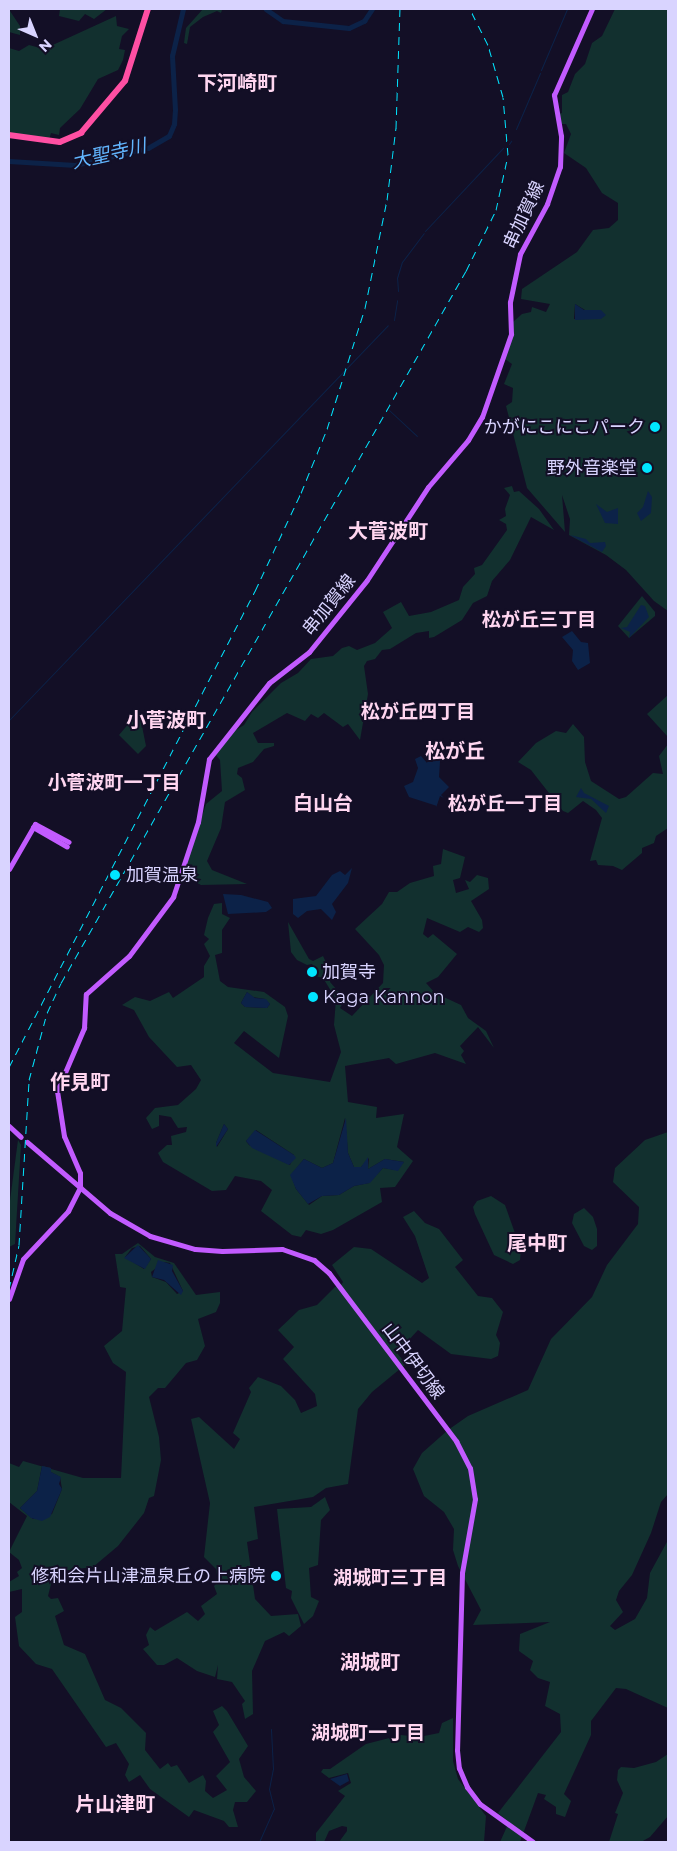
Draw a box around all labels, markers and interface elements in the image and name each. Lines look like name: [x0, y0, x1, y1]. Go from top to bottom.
north arrow: [10, 10, 60, 60]
text: N: [35, 35, 56, 56]
district label: 下河崎町: [197, 71, 277, 95]
water label: 大聖寺川: [69, 134, 149, 174]
street label: 串加賀線: [499, 178, 549, 252]
place label: かがにこにこパーク: [483, 416, 645, 438]
marker: かがにこにこパーク: [649, 421, 661, 433]
place label: 野外音楽堂: [547, 457, 637, 479]
marker: 野外音楽堂: [641, 462, 653, 474]
district label: 大菅波町: [348, 519, 428, 543]
street label: 串加賀線: [298, 570, 360, 640]
district label: 松が丘三丁目: [482, 609, 596, 631]
district label: 松が丘四丁目: [361, 701, 475, 723]
district label: 小菅波町: [126, 708, 206, 732]
district label: 松が丘: [425, 739, 485, 763]
district label: 小菅波町一丁目: [48, 772, 180, 794]
district label: 白山台: [293, 791, 353, 815]
district label: 松が丘一丁目: [448, 793, 562, 815]
place label: 加賀温泉: [126, 864, 198, 886]
marker: 加賀温泉: [108, 868, 122, 882]
place label: 加賀寺: [322, 961, 376, 983]
marker: 加賀寺: [306, 966, 318, 978]
place label: Kaga Kannon: [323, 986, 445, 1008]
marker: Kaga Kannon: [307, 991, 319, 1003]
district label: 作見町: [50, 1070, 110, 1094]
district label: 尾中町: [507, 1231, 567, 1255]
street label: 山中伊切線: [377, 1319, 449, 1403]
place label: 修和会片山津温泉丘の上病院: [31, 1565, 265, 1587]
district label: 湖城町三丁目: [333, 1567, 447, 1589]
marker: 修和会片山津温泉丘の上病院: [269, 1569, 283, 1583]
district label: 湖城町: [340, 1650, 400, 1674]
district label: 湖城町一丁目: [311, 1722, 425, 1744]
district label: 片山津町: [75, 1792, 155, 1816]

